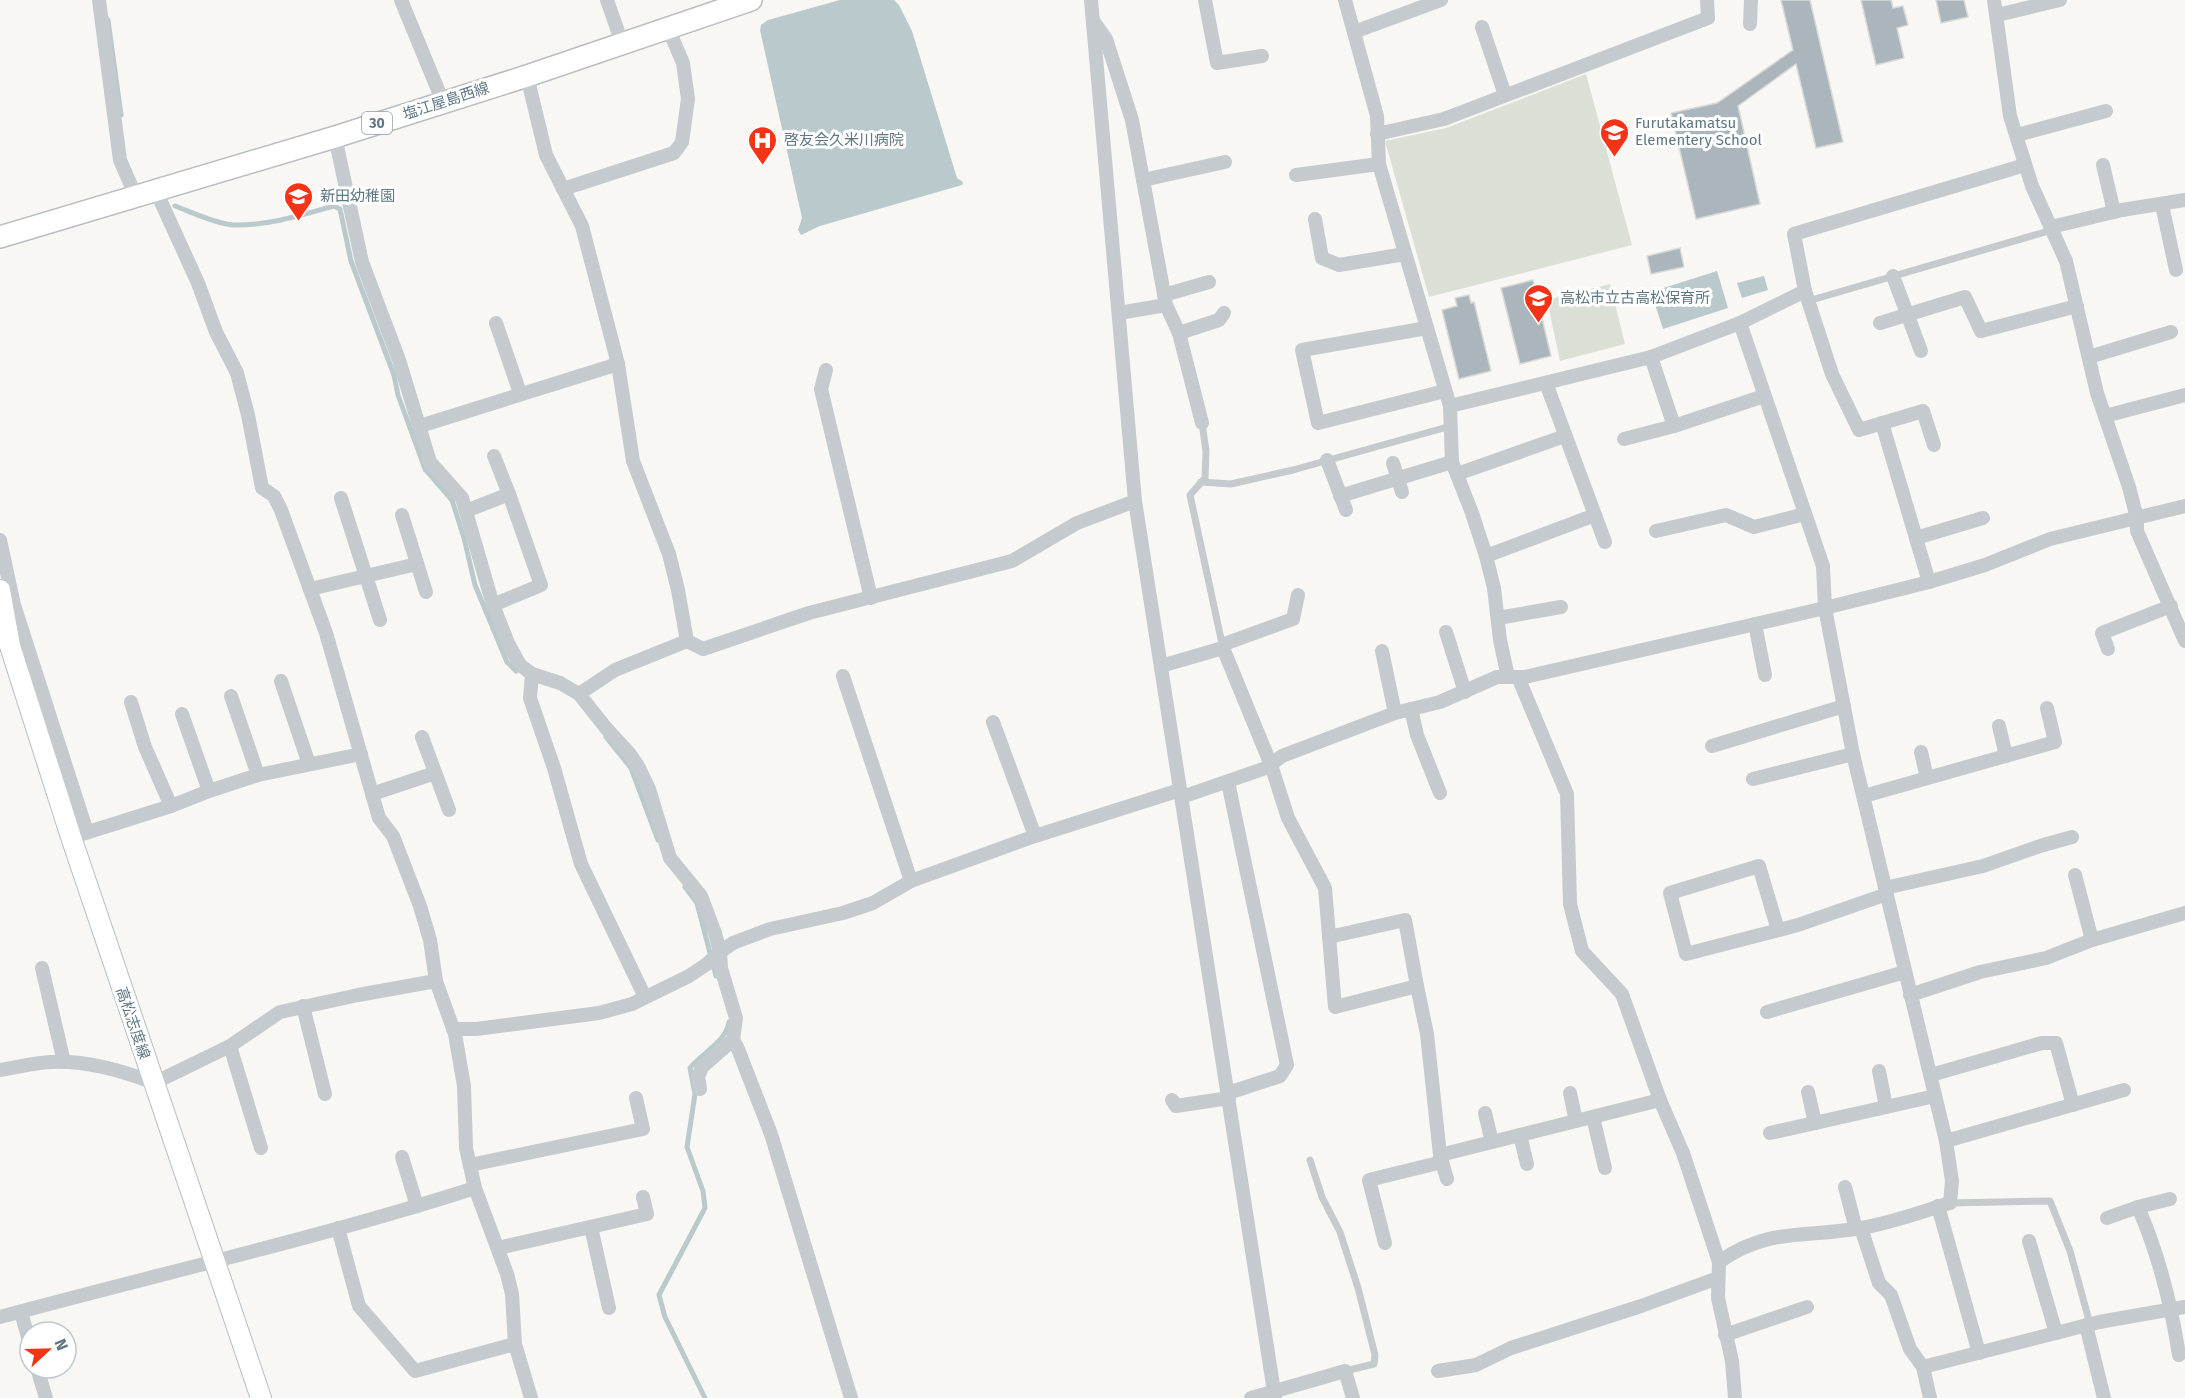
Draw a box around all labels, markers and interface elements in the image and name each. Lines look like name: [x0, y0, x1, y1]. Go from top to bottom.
street label: 塩江屋島西線: [400, 79, 492, 123]
road number: 30: [362, 112, 392, 134]
place label: Furutakamatsu Elementery School: [1635, 114, 1762, 149]
school or university icon: Furutakamatsu Elementery School: [1598, 116, 1630, 158]
hospital icon: 啓友会久米川病院: [747, 124, 779, 166]
place label: 啓友会久米川病院: [784, 131, 904, 149]
school or university icon: 新田幼稚園: [283, 180, 315, 222]
place label: 新田幼稚園: [320, 187, 395, 205]
school or university icon: 高松市立古高松保育所: [1523, 282, 1555, 324]
place label: 高松市立古高松保育所: [1560, 289, 1710, 307]
street label: 高松志度線: [112, 985, 154, 1061]
north arrow: [18, 1320, 78, 1380]
text: N: [51, 1336, 72, 1353]

